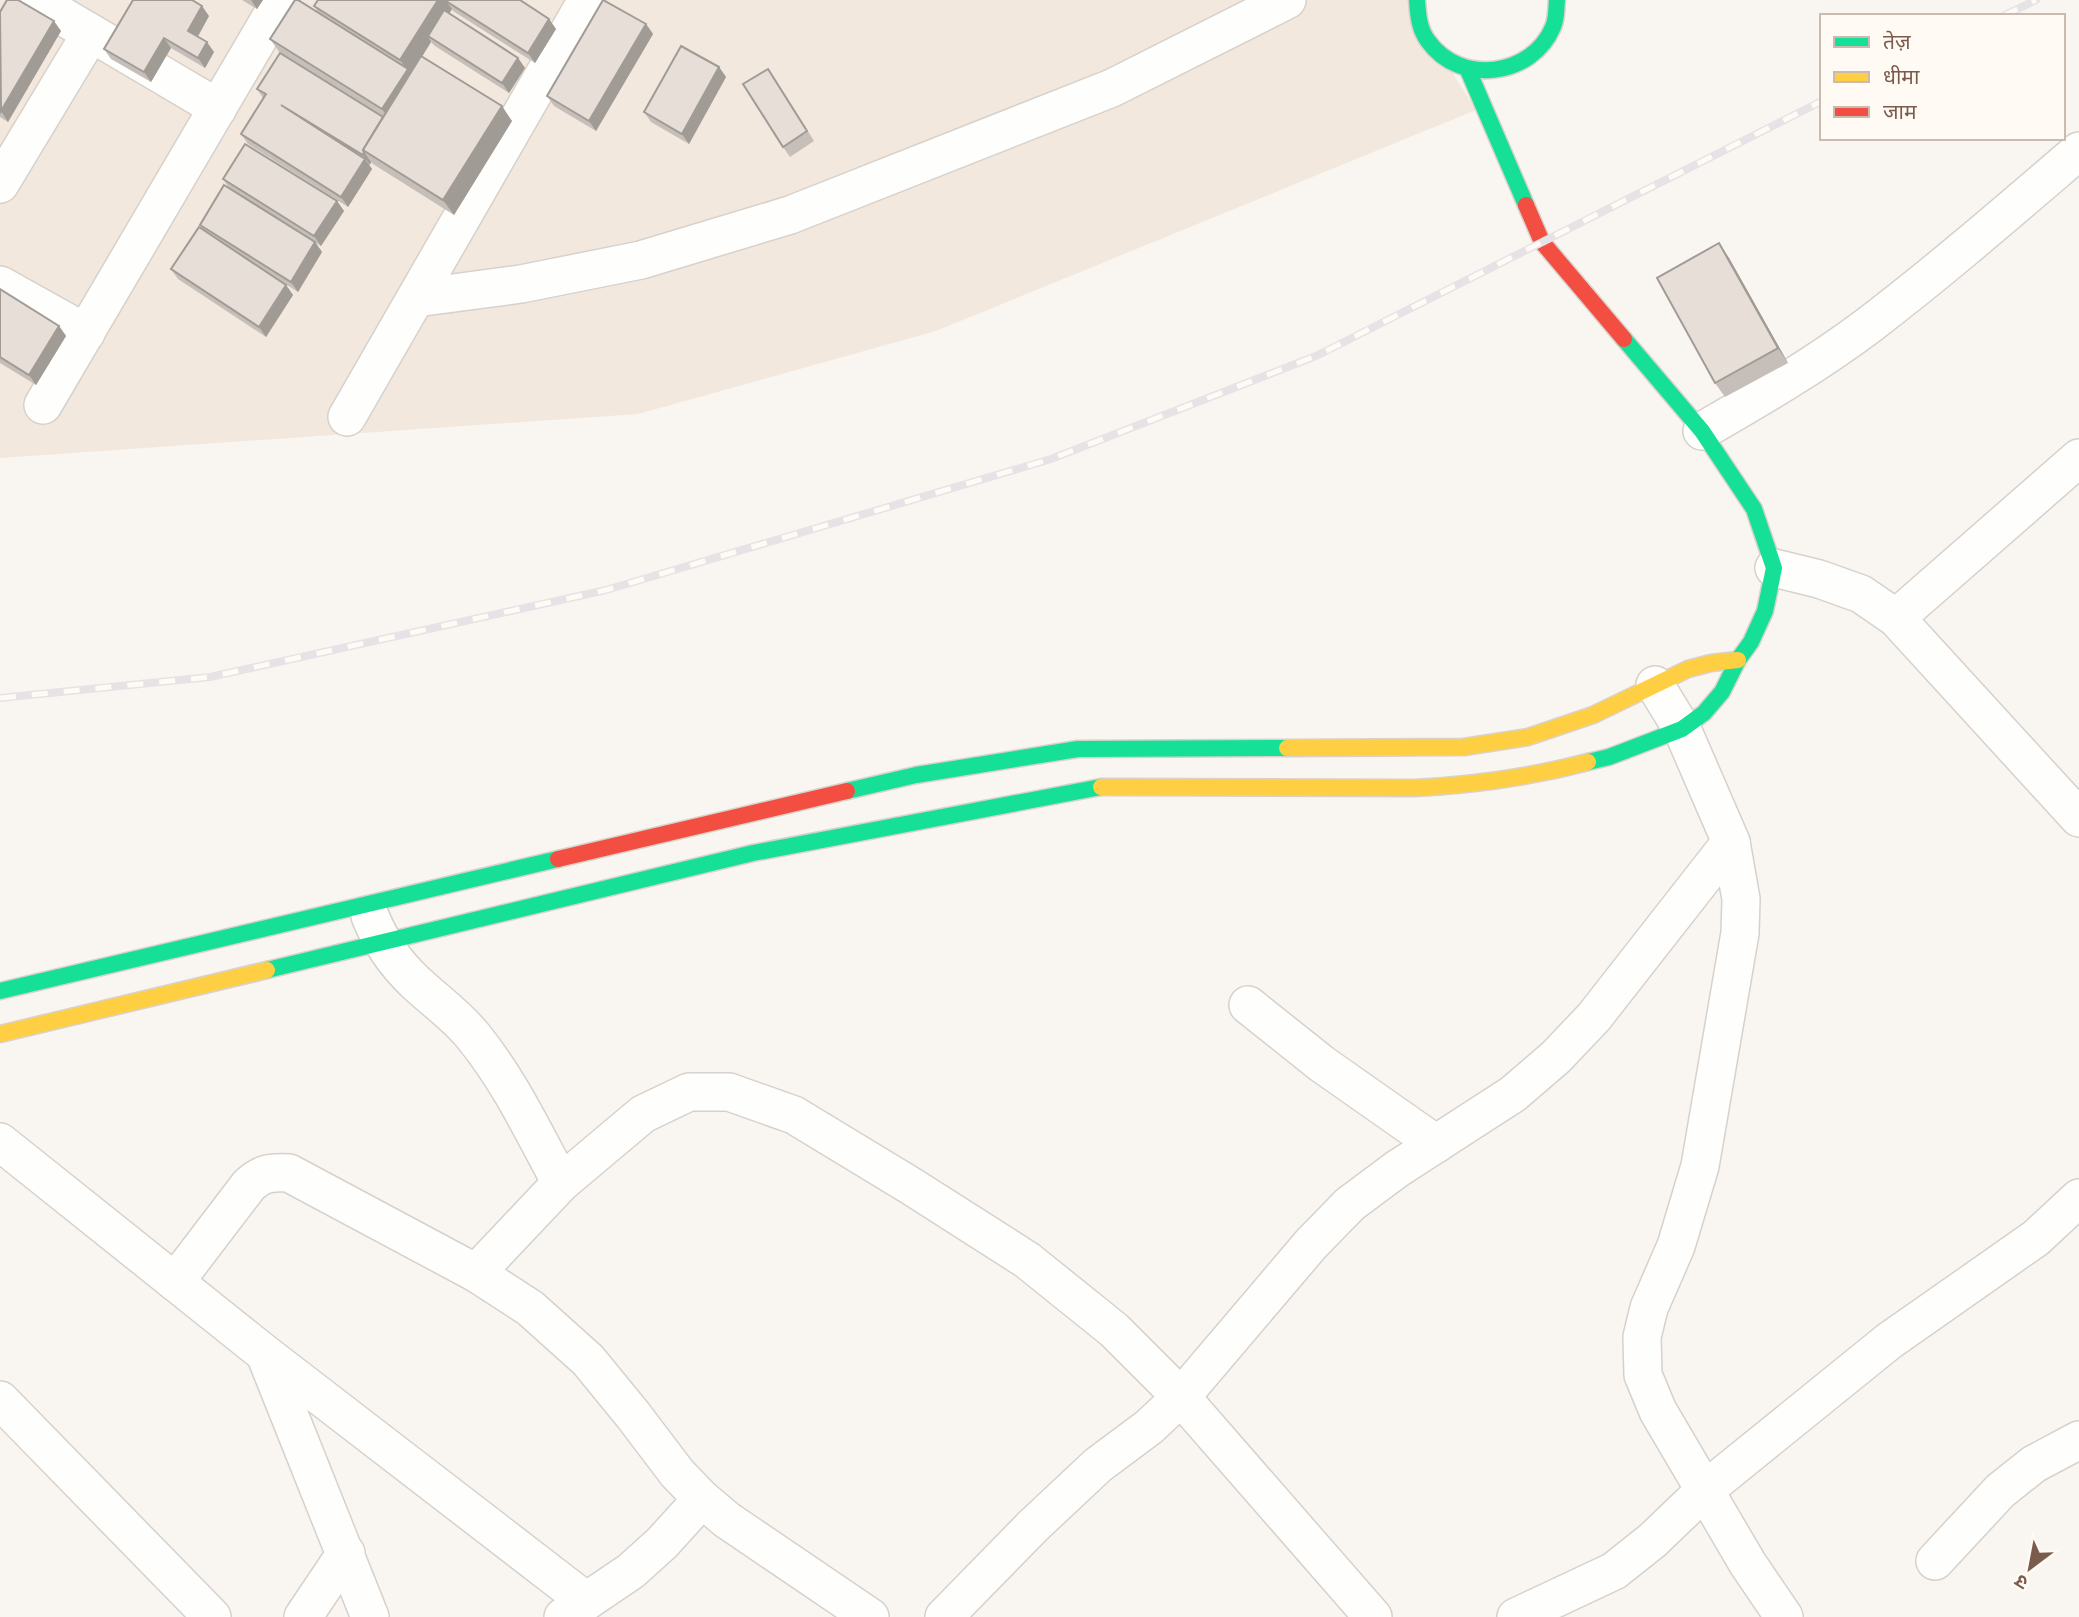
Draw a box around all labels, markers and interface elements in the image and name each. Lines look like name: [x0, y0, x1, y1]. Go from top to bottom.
legend: [1820, 14, 2065, 140]
text: तेज़: [1883, 29, 1911, 55]
text: धीमा: [1883, 64, 1920, 90]
text: जाम: [1883, 99, 1917, 125]
north arrow: [1995, 1533, 2065, 1603]
text: उ: [2010, 1569, 2032, 1595]

